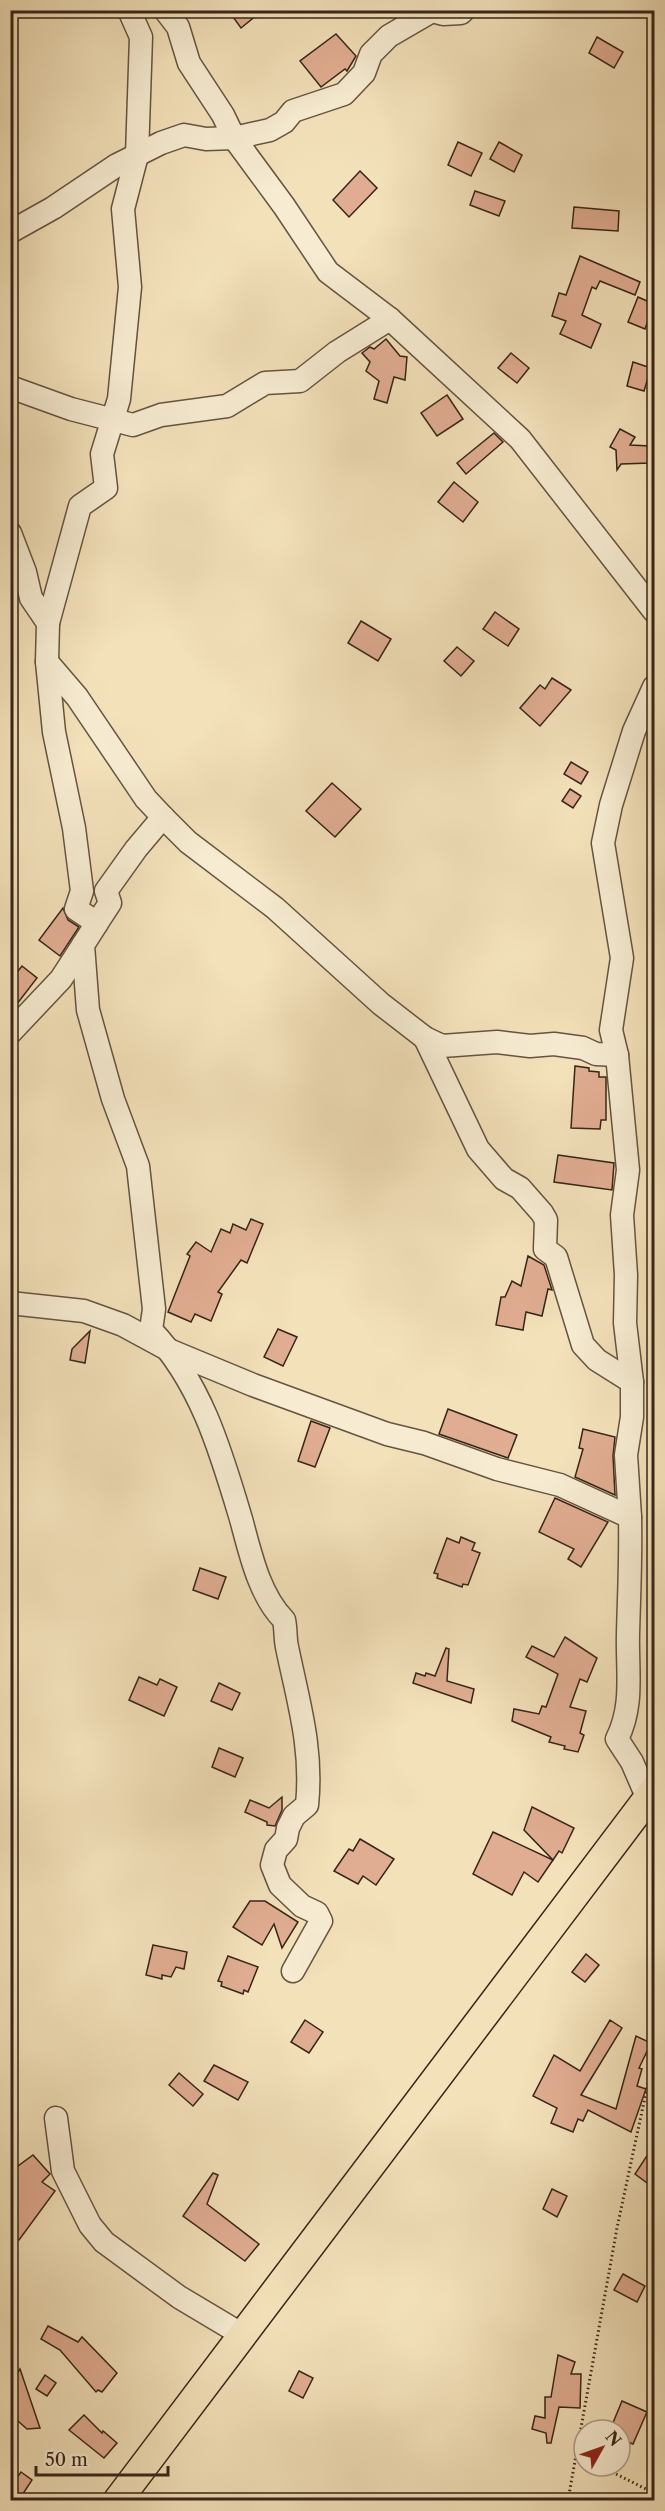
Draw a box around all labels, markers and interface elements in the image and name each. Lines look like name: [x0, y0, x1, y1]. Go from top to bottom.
north arrow: [572, 2418, 632, 2478]
text: N: [601, 2427, 626, 2450]
scale bar: [36, 2439, 168, 2477]
text: 50 m: [45, 2449, 88, 2471]

